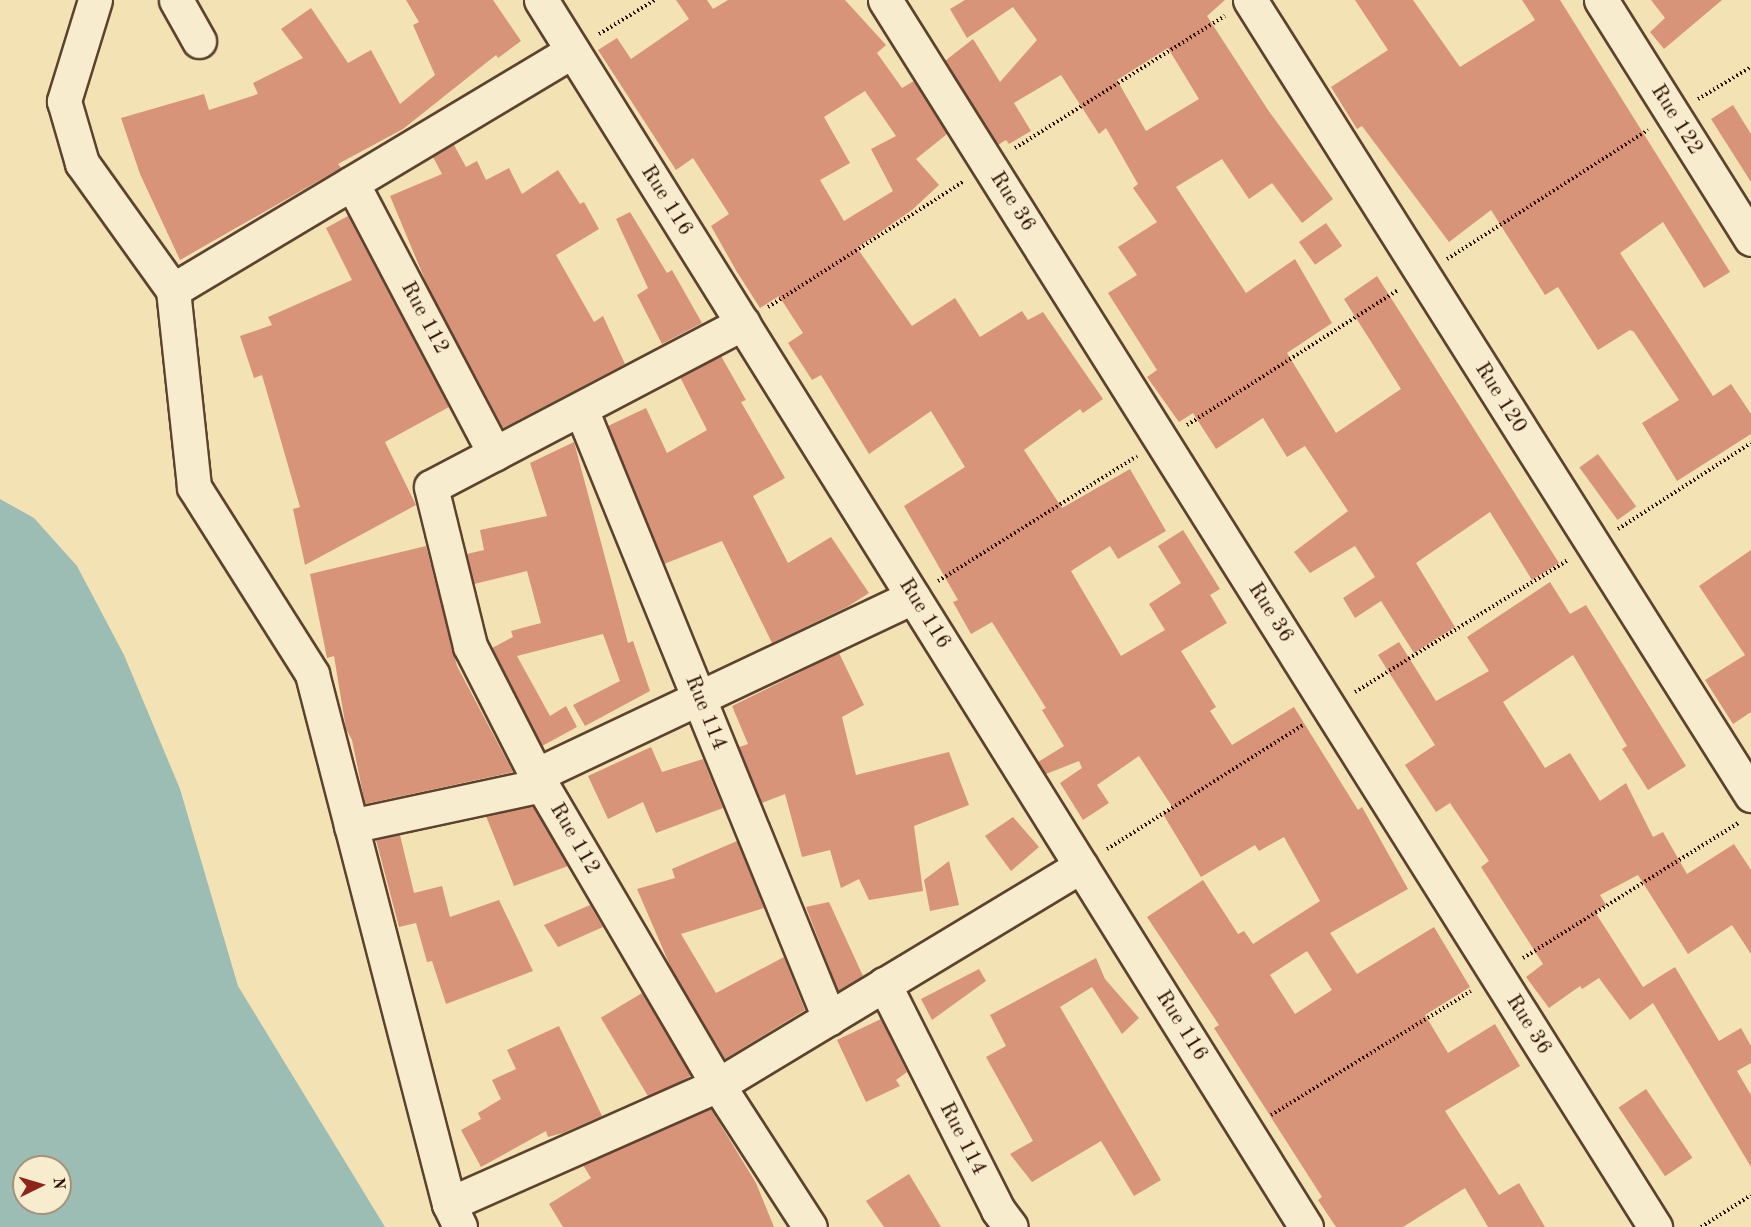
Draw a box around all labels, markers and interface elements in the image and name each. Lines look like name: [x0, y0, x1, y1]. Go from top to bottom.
street label: Rue 122: [1645, 80, 1707, 160]
street label: Rue 116: [635, 161, 697, 241]
street label: Rue 36: [984, 167, 1040, 237]
street label: Rue 112: [394, 278, 454, 358]
street label: Rue 120: [1469, 358, 1531, 438]
street label: Rue 116: [893, 574, 955, 654]
street label: Rue 36: [1242, 578, 1298, 648]
street label: Rue 114: [679, 672, 731, 754]
street label: Rue 112: [544, 799, 604, 879]
street label: Rue 116: [1150, 986, 1212, 1066]
street label: Rue 36: [1500, 990, 1556, 1060]
street label: Rue 114: [933, 1098, 991, 1180]
north arrow: [12, 1155, 72, 1215]
text: N: [49, 1177, 66, 1190]

